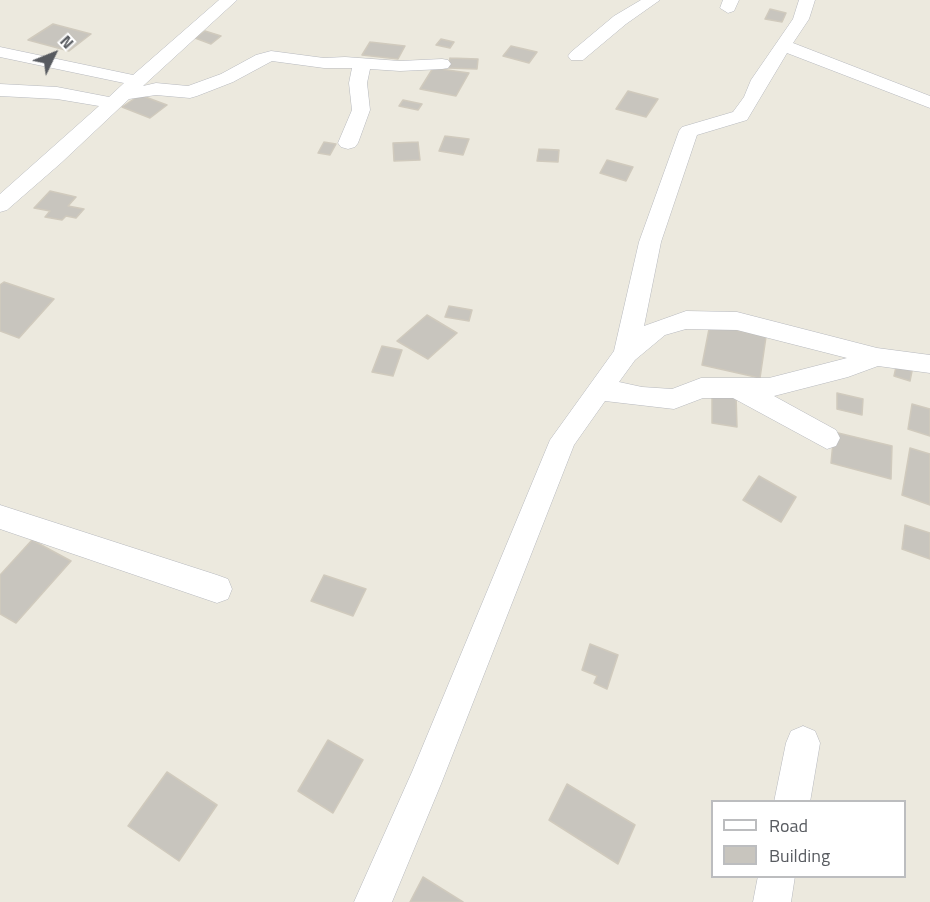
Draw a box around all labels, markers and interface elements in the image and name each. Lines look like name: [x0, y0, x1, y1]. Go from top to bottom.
north arrow: [24, 24, 84, 84]
text: N: [55, 29, 80, 54]
legend: [711, 800, 906, 878]
text: Road: [769, 812, 808, 839]
text: Building: [769, 842, 830, 869]

